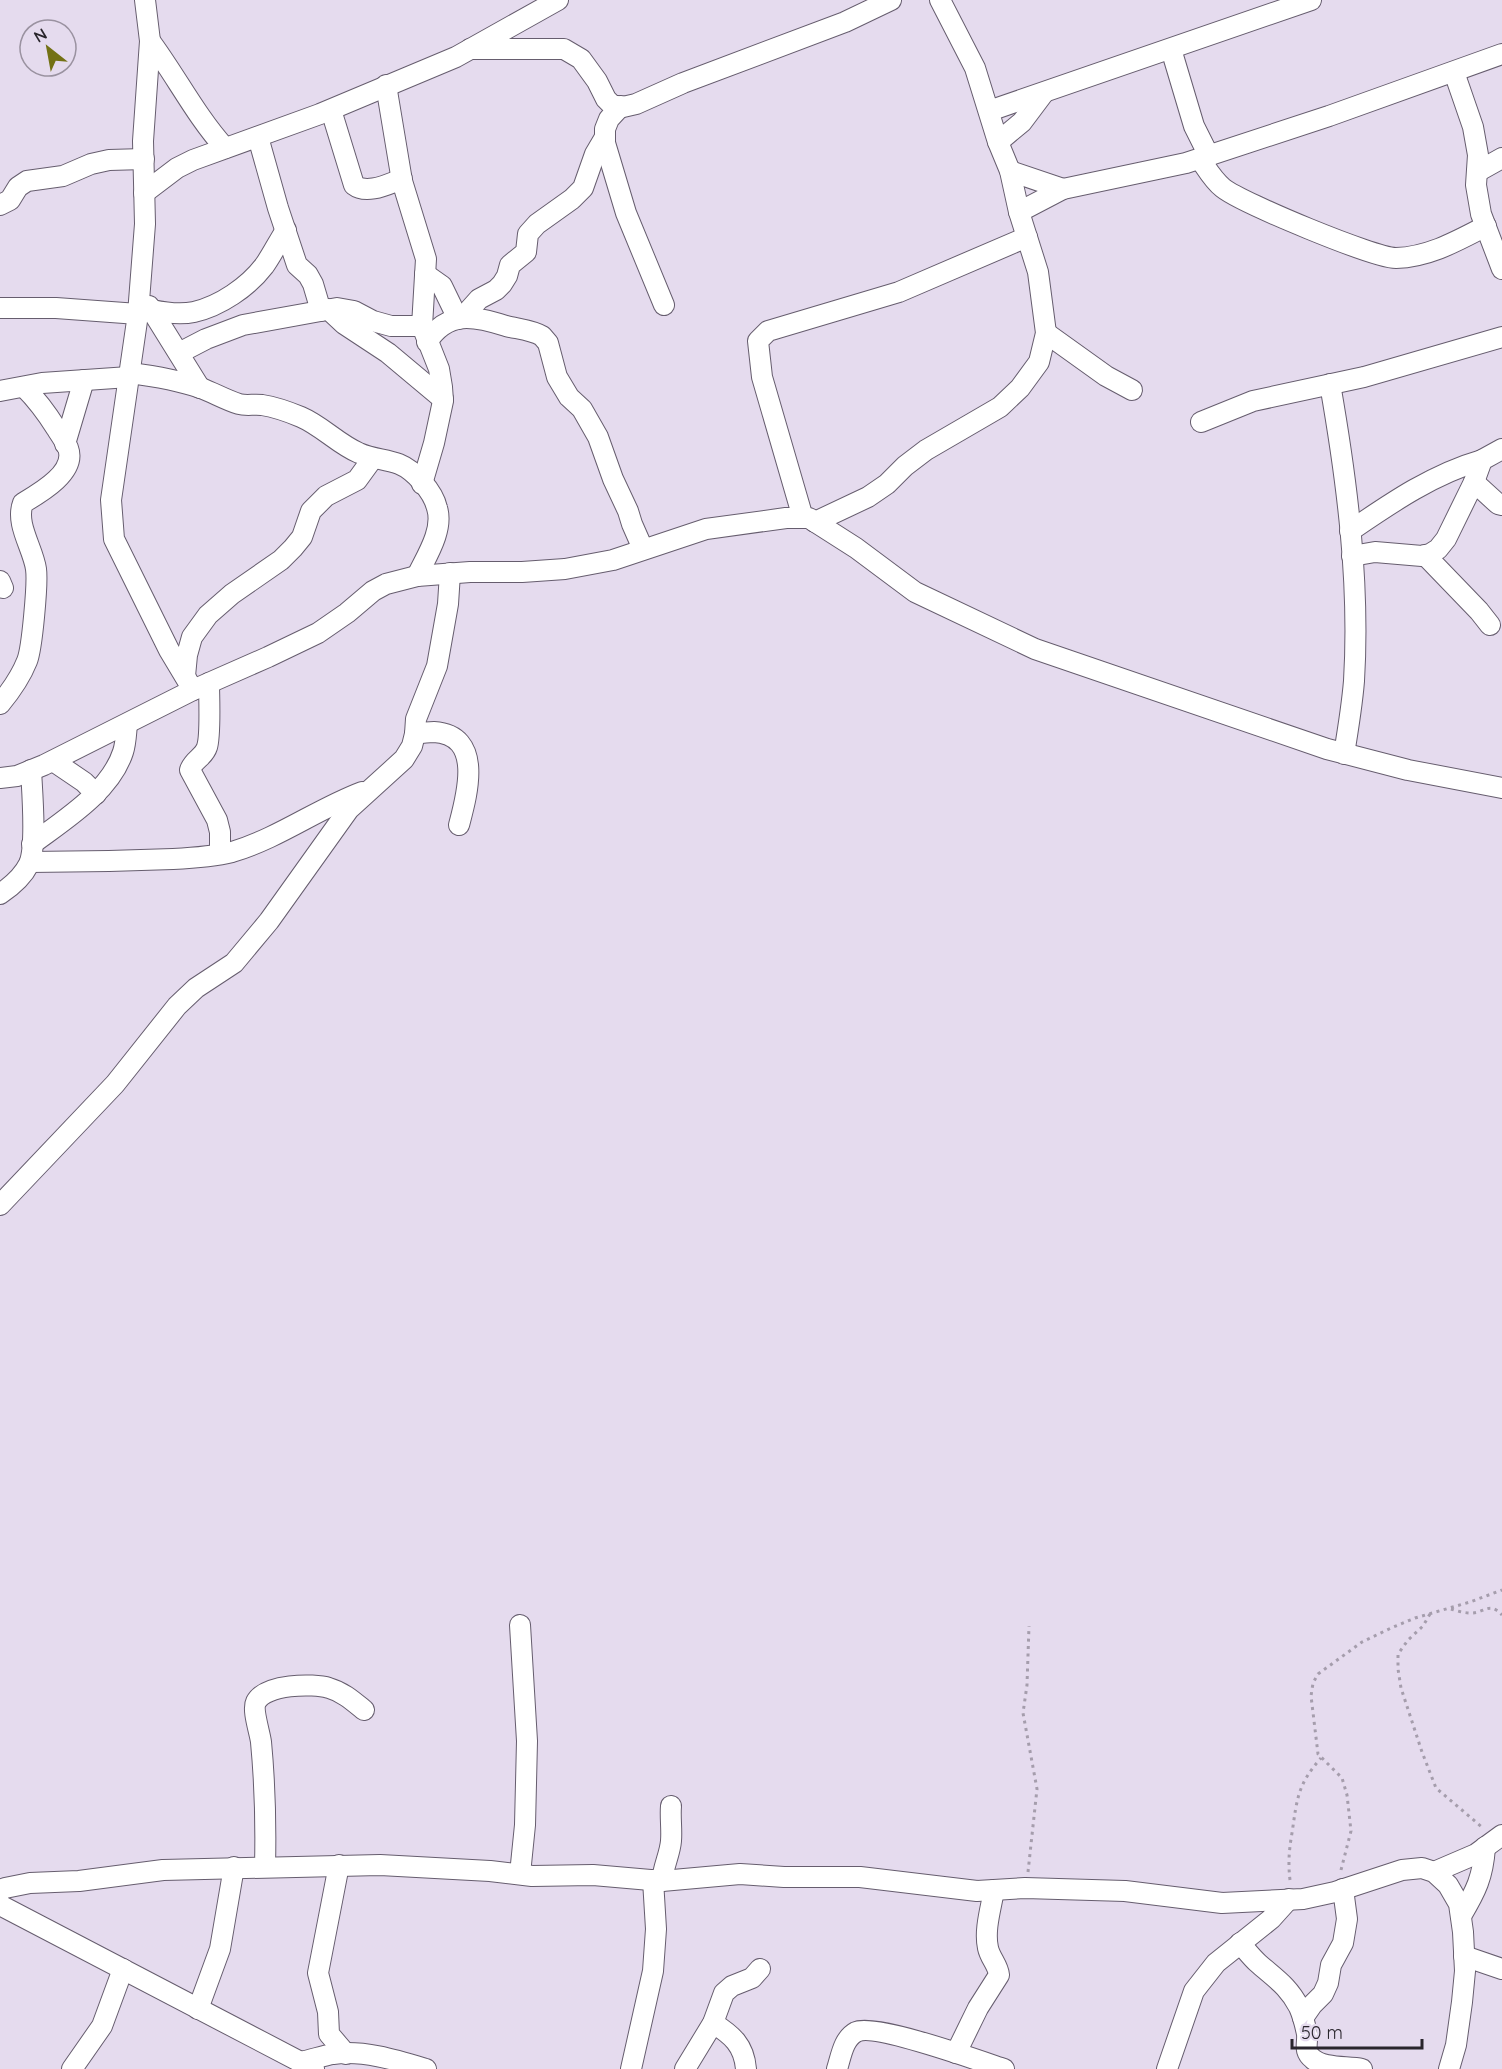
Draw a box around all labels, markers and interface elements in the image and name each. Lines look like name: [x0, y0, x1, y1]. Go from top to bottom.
north arrow: [18, 18, 78, 78]
text: N: [30, 24, 50, 47]
scale bar: [1292, 2012, 1422, 2050]
text: 50 m: [1301, 2021, 1343, 2044]

